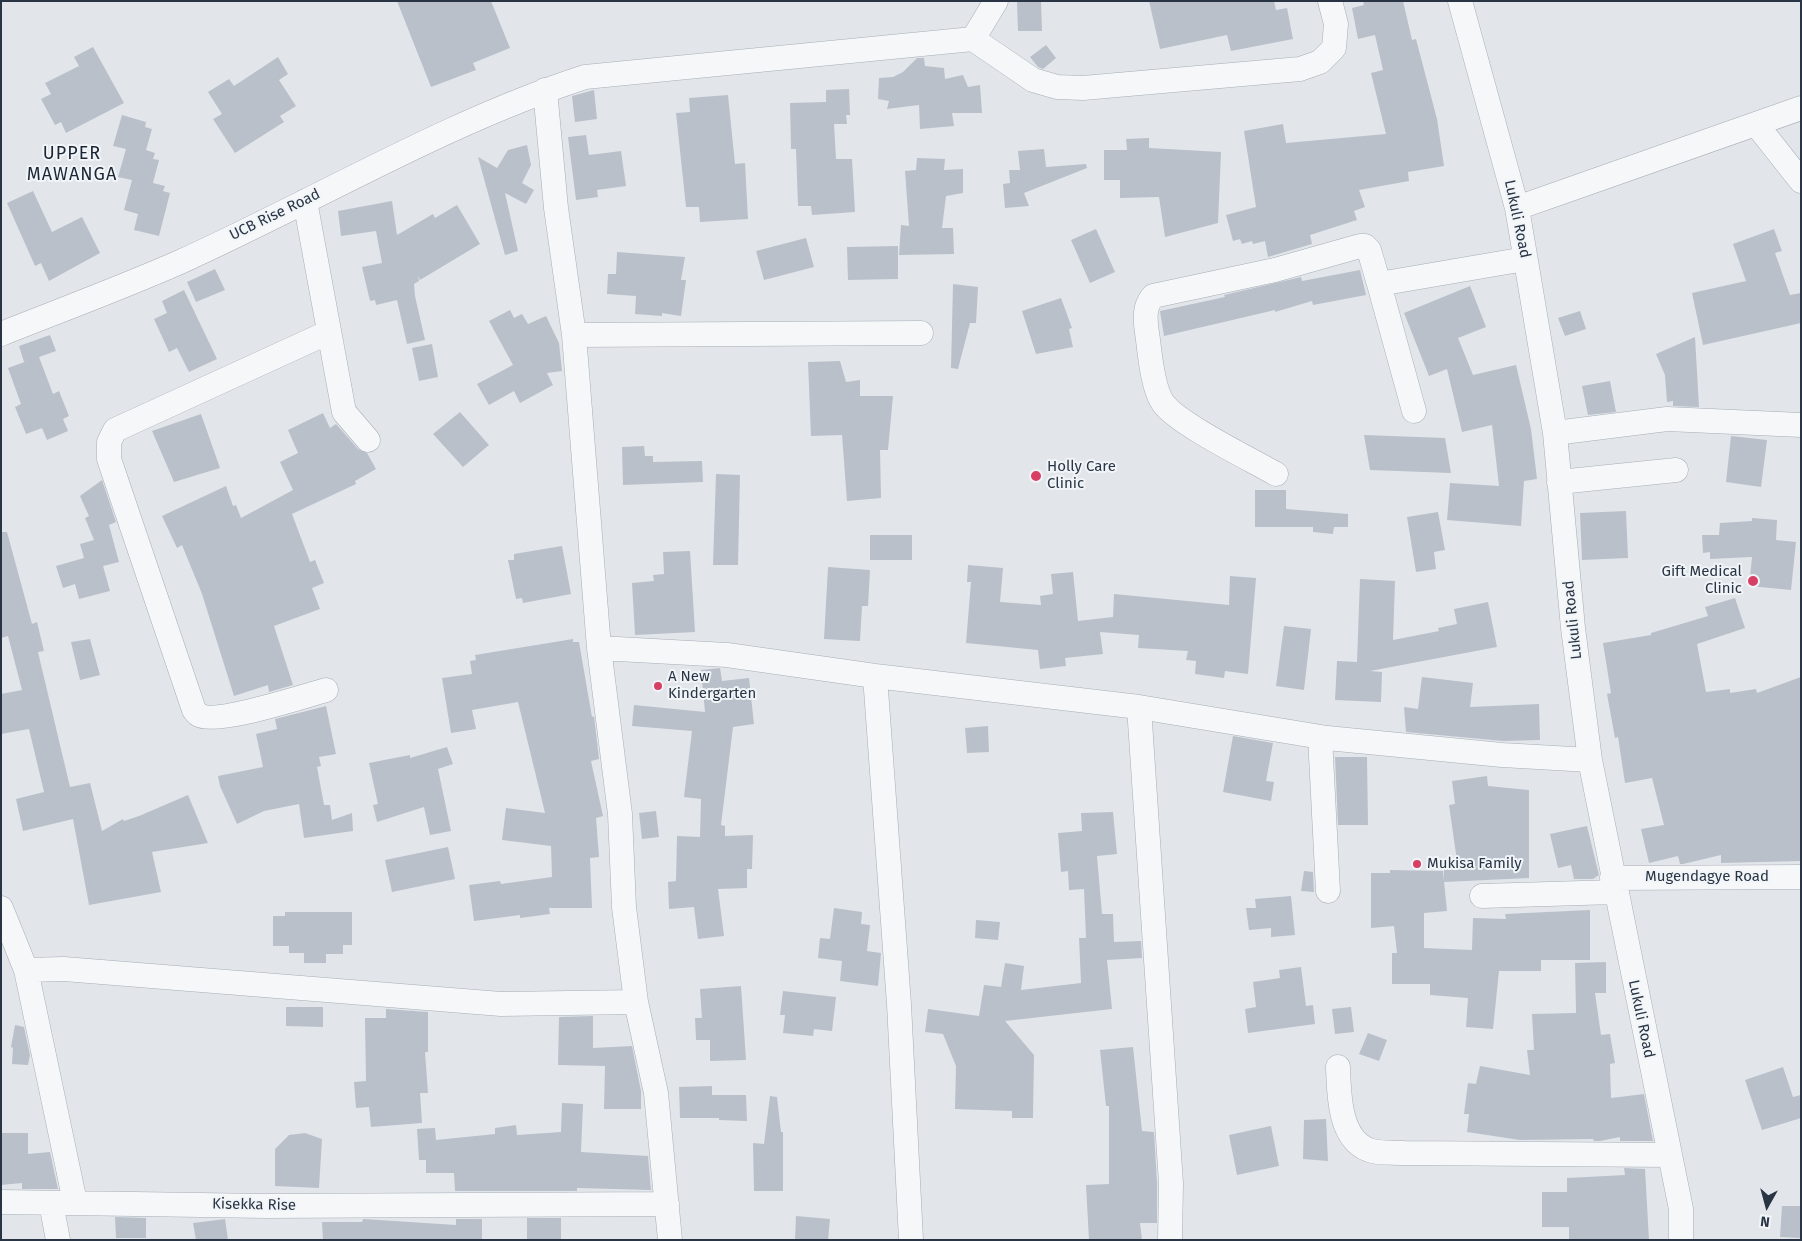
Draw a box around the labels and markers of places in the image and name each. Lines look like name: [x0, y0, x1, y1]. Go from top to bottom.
place label: Holly Care Clinic: [1047, 458, 1116, 493]
marker: Holly Care Clinic: [1029, 469, 1043, 483]
place label: Gift Medical Clinic: [1661, 563, 1742, 598]
marker: Gift Medical Clinic: [1746, 574, 1760, 588]
place label: A New Kindergarten: [668, 668, 756, 703]
marker: A New Kindergarten: [652, 680, 664, 692]
place label: Mukisa Family: [1427, 855, 1522, 873]
marker: Mukisa Family: [1411, 858, 1423, 870]

